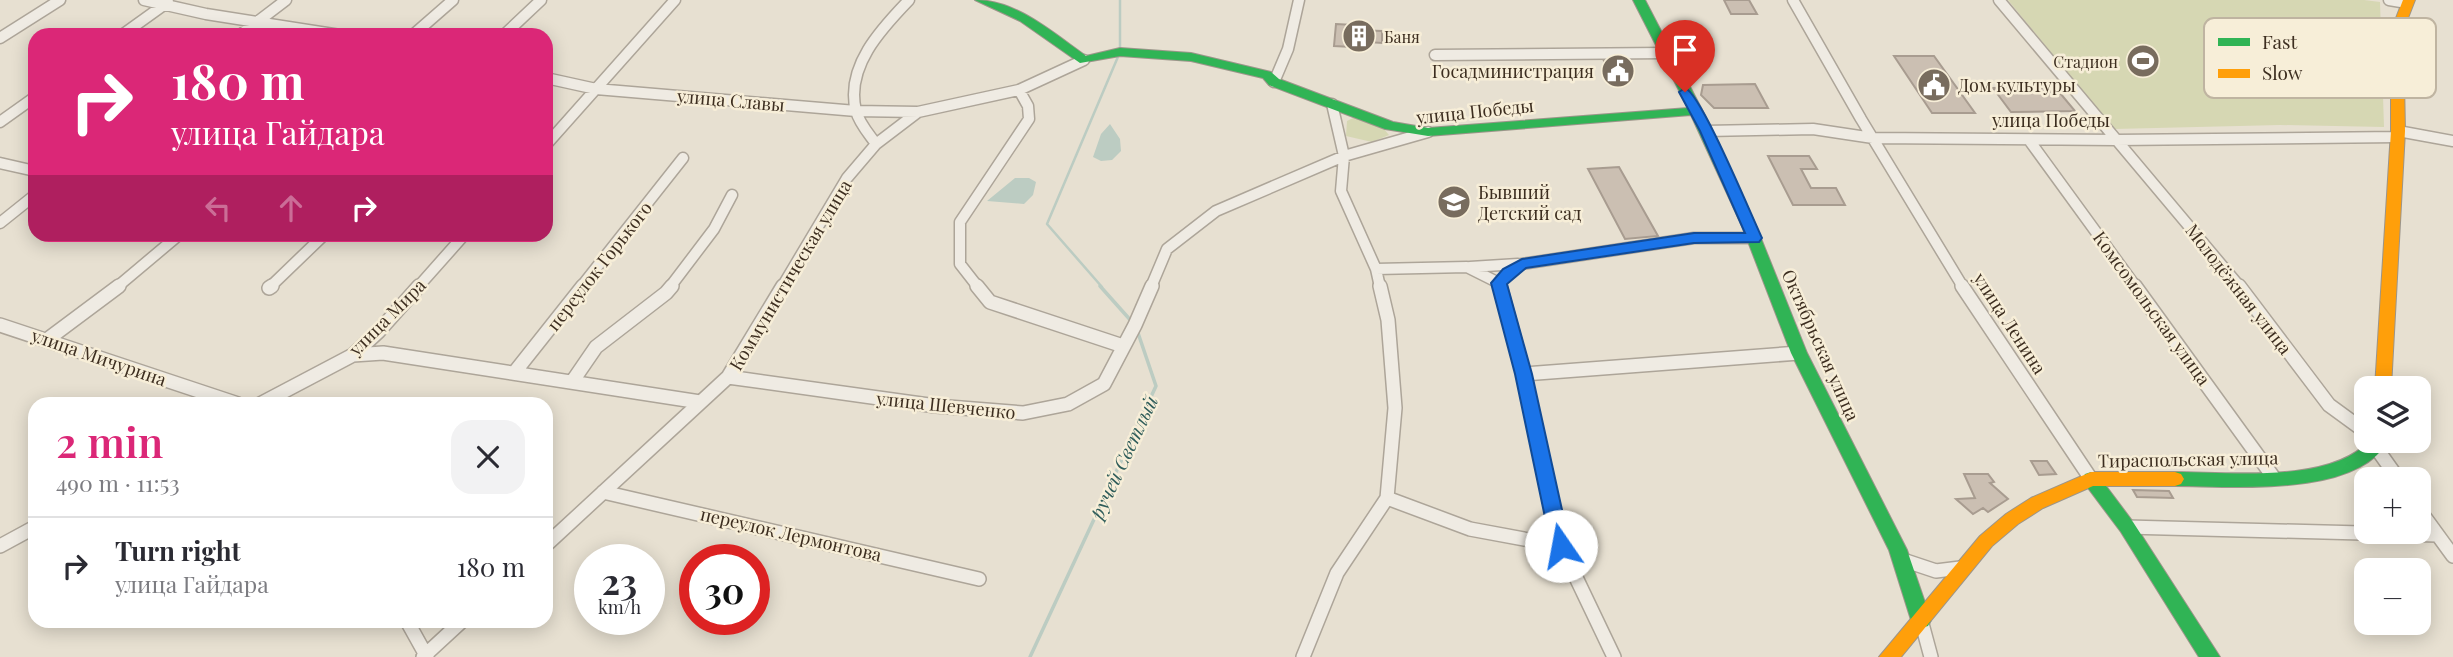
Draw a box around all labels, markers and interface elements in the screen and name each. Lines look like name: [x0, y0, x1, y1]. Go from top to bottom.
building icon: Баня: [1340, 17, 1378, 55]
legend: [2204, 18, 2436, 98]
pin: [1655, 20, 1715, 92]
place label: Баня: [1384, 26, 1420, 47]
text: Fast: [2262, 28, 2298, 54]
icon: arrive: [1666, 31, 1704, 69]
sports icon: Стадион: [2124, 42, 2162, 80]
text: 180 m: [171, 47, 305, 112]
place label: Стадион: [2053, 51, 2118, 72]
public building icon: Госадминистрация: [1599, 52, 1637, 90]
icon: right: [56, 56, 147, 147]
place label: Госадминистрация: [1432, 59, 1594, 83]
text: Slow: [2262, 59, 2303, 85]
public building icon: Дом культуры: [1915, 66, 1953, 104]
place label: Дом культуры: [1958, 73, 2076, 97]
street label: улица Славы: [675, 83, 786, 117]
street label: улица Победы: [1414, 93, 1535, 129]
street label: улица Победы: [1991, 108, 2110, 132]
text: улица Гайдара: [171, 110, 385, 153]
street label: Коммунистическая улица: [723, 175, 857, 375]
place label: Бывший Детский сад: [1478, 180, 1582, 225]
school or university icon: Бывший Детский сад: [1435, 183, 1473, 221]
icon: left: [199, 189, 237, 227]
icon: ahead: [272, 189, 310, 227]
icon: right: [345, 189, 383, 227]
street label: переулок Горького: [541, 196, 657, 336]
street label: Молодёжная улица: [2181, 219, 2297, 359]
street label: Комсомольская улица: [2088, 226, 2216, 390]
street label: Октябрьская улица: [1777, 265, 1865, 425]
street label: улица Ленина: [1968, 267, 2052, 378]
street label: улица Мира: [343, 273, 431, 361]
street label: улица Мичурина: [28, 322, 170, 391]
map controls: [2354, 376, 2431, 635]
button: layers: [2354, 376, 2431, 453]
street label: улица Шевченко: [874, 386, 1017, 424]
water label: ручей Светлый: [1082, 390, 1164, 525]
text: 2 min: [56, 413, 163, 469]
button: close: [451, 420, 525, 494]
street label: Тираспольская улица: [2098, 445, 2278, 473]
text: 490 m · 11:53: [56, 467, 180, 498]
button: +: [2354, 467, 2431, 544]
street label: переулок Лермонтова: [698, 501, 884, 567]
position arrow: [1524, 509, 1598, 583]
text: Turn right: [115, 533, 241, 568]
speed limit sign: 30: [679, 544, 770, 635]
icon: right: [56, 547, 94, 585]
text: 180 m: [457, 549, 525, 584]
text: 23: [602, 557, 637, 604]
button: −: [2354, 558, 2431, 635]
text: улица Гайдара: [115, 568, 269, 599]
text: km/h: [598, 595, 641, 619]

